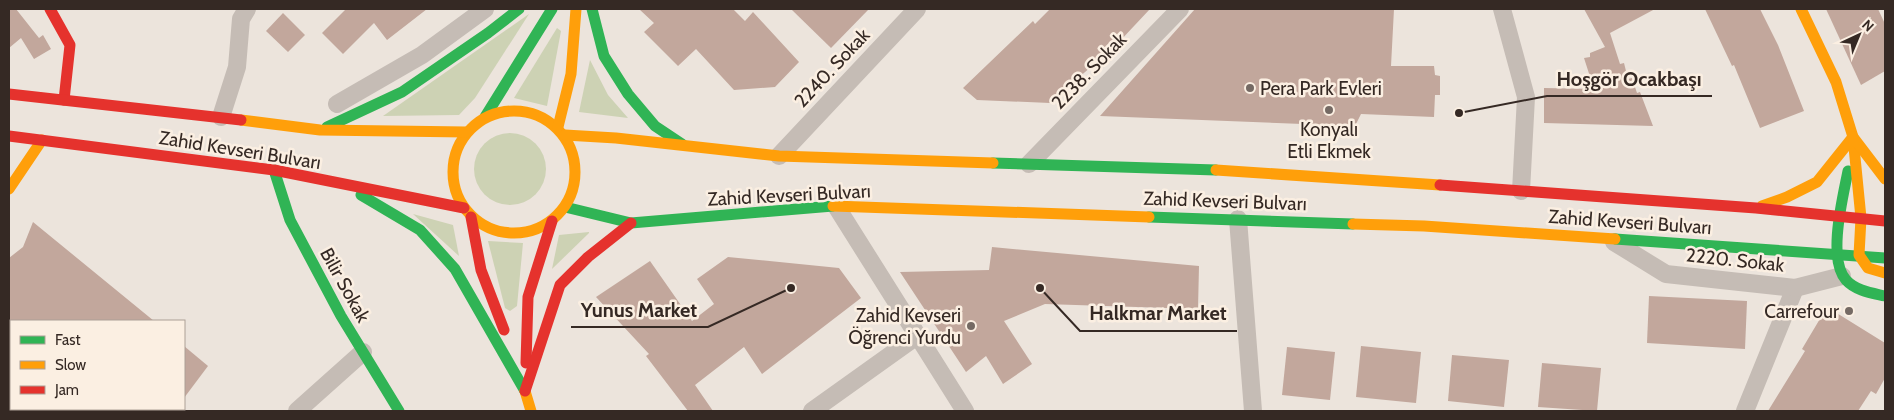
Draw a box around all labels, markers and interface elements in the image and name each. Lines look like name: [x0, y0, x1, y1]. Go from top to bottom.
north arrow: [1834, 10, 1884, 60]
text: N: [1858, 16, 1878, 36]
street label: 2240. Sokak: [790, 23, 875, 112]
street label: 2238. Sokak: [1047, 28, 1131, 114]
callout: Hoşgör Ocakbaşı: [1547, 61, 1712, 96]
text: Hoşgör Ocakbaşı: [1556, 67, 1702, 91]
place label: Pera Park Evleri: [1260, 77, 1382, 100]
marker: Pera Park Evleri: [1244, 82, 1256, 94]
marker: Konyalı Etli Ekmek: [1323, 104, 1335, 116]
place label: Konyalı Etli Ekmek: [1287, 118, 1371, 163]
street label: Zahid Kevseri Bulvarı: [158, 126, 322, 174]
street label: Zahid Kevseri Bulvarı: [707, 179, 871, 211]
street label: Zahid Kevseri Bulvarı: [1143, 187, 1307, 215]
street label: Zahid Kevseri Bulvarı: [1548, 205, 1712, 239]
street label: 2220. Sokak: [1685, 243, 1786, 277]
street label: Bilir Sokak: [315, 244, 375, 327]
callout: Yunus Market: [571, 292, 708, 327]
callout: Halkmar Market: [1080, 296, 1237, 331]
text: Yunus Market: [580, 298, 697, 322]
place label: Carrefour: [1764, 300, 1839, 323]
text: Halkmar Market: [1089, 301, 1227, 325]
place label: Zahid Kevseri Öğrenci Yurdu: [848, 304, 961, 349]
marker: Carrefour: [1843, 305, 1855, 317]
legend: [10, 320, 185, 410]
marker: Zahid Kevseri Öğrenci Yurdu: [965, 320, 977, 332]
text: Fast: [55, 331, 80, 349]
text: Slow: [55, 356, 86, 374]
text: Jam: [54, 381, 79, 399]

